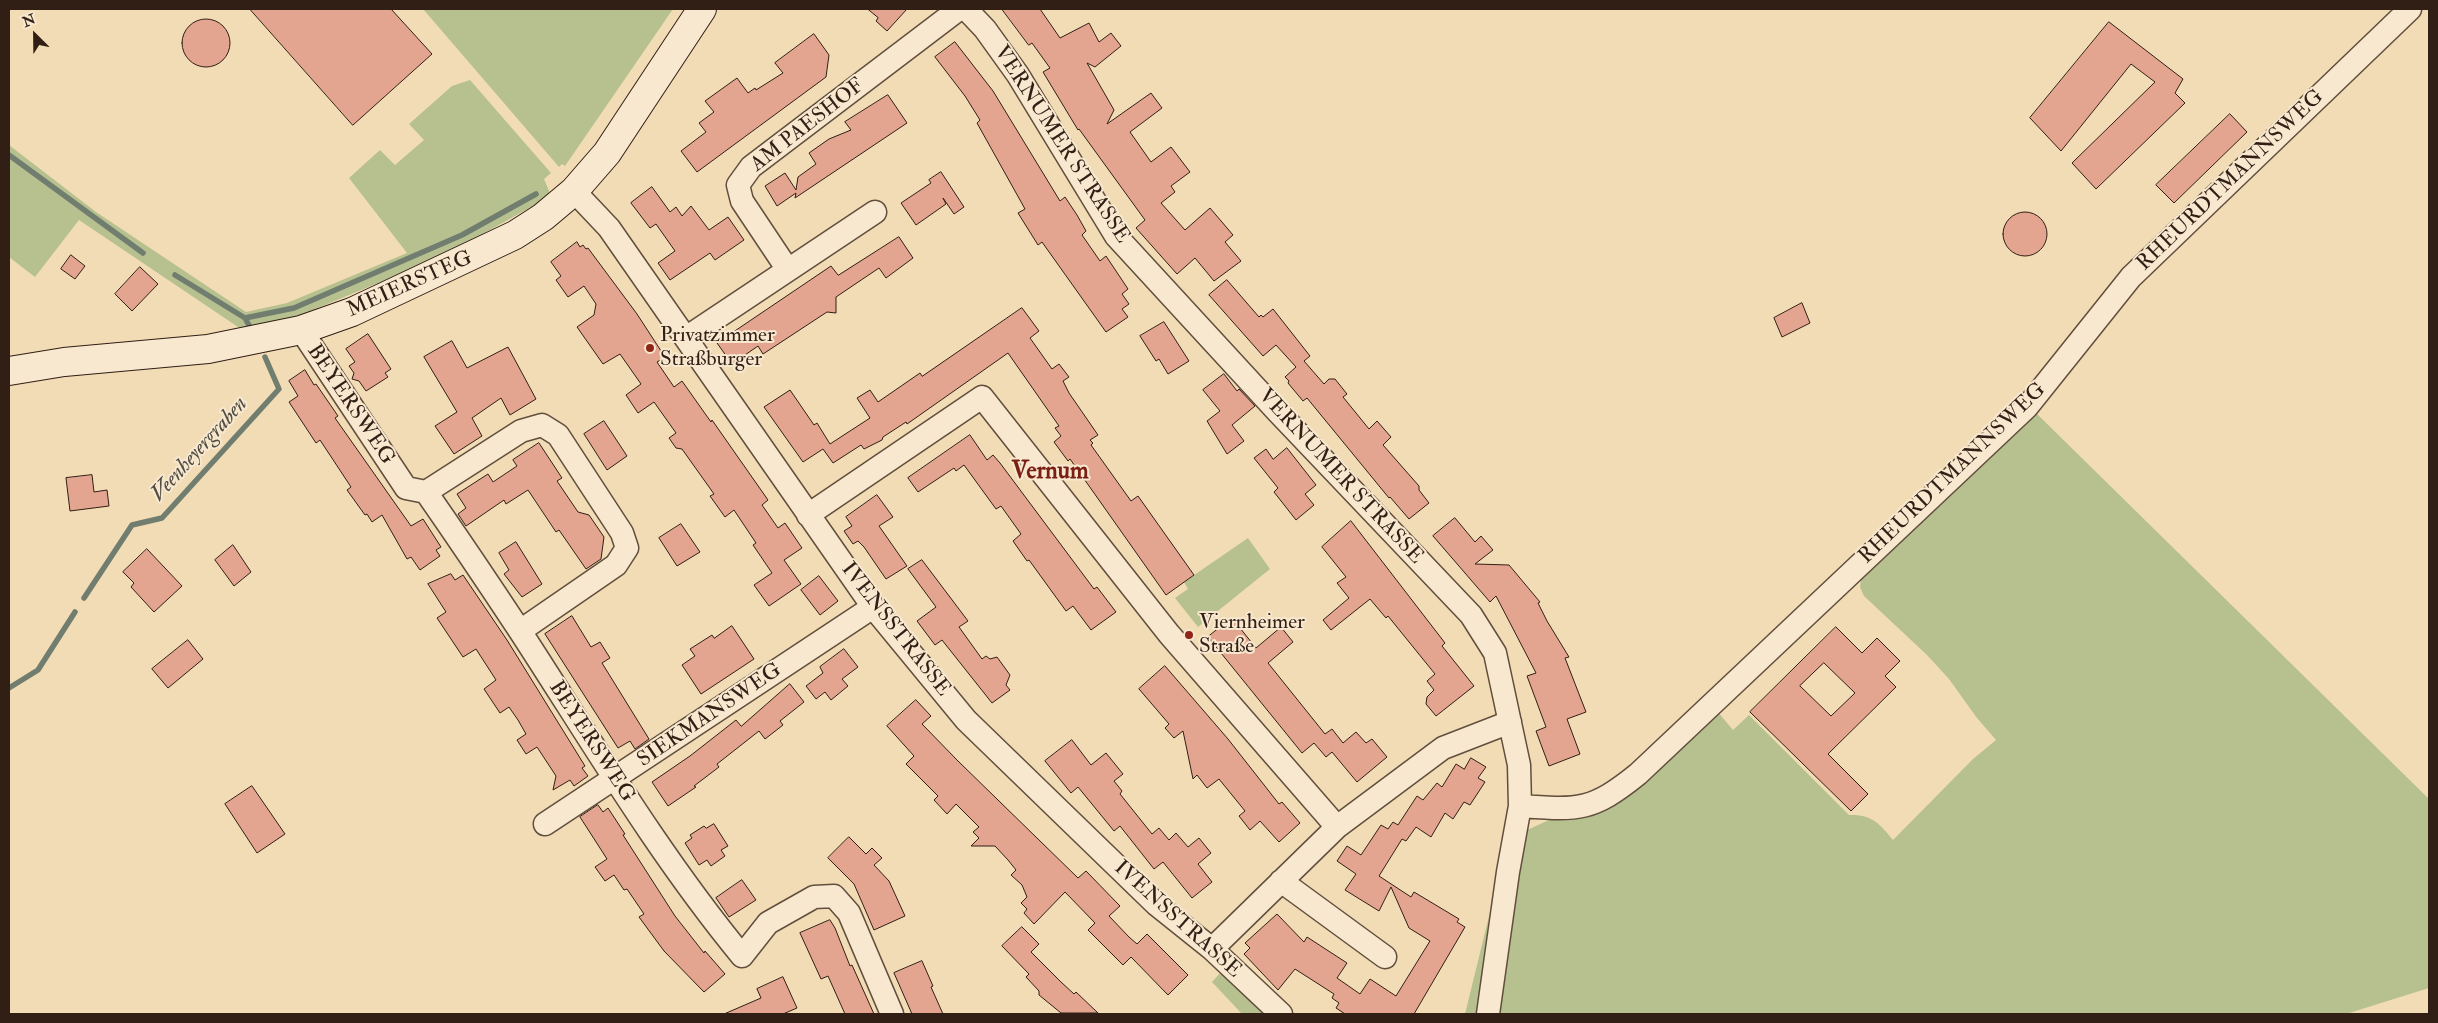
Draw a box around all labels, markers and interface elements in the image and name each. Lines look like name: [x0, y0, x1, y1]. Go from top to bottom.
north arrow: [10, 10, 60, 60]
text: N: [20, 10, 38, 31]
street label: VERNUMER STRASSE: [988, 42, 1134, 248]
street label: AM PAESHOF: [746, 74, 870, 178]
street label: RHEURDTMANNSWEG: [2132, 85, 2330, 277]
street label: MEIERSTEG: [344, 246, 476, 324]
place label: Privatzimmer Straßburger: [660, 323, 775, 373]
street label: BEYERSWEG: [301, 340, 399, 470]
marker: Privatzimmer Straßburger: [644, 342, 656, 354]
street label: RHEURDTMANNSWEG: [1854, 378, 2052, 570]
street label: VERNUMER STRASSE: [1252, 384, 1428, 570]
water label: Veenheyergraben: [146, 392, 254, 508]
district label: Vernum: [1011, 459, 1089, 487]
street label: IVENSSTRASSE: [835, 558, 955, 702]
place label: Viernheimer Straße: [1199, 610, 1305, 660]
marker: Viernheimer Straße: [1183, 629, 1195, 641]
street label: SIEKMANSWEG: [633, 659, 787, 773]
street label: BEYERSWEG: [542, 677, 640, 807]
street label: IVENSSTRASSE: [1108, 856, 1246, 984]

